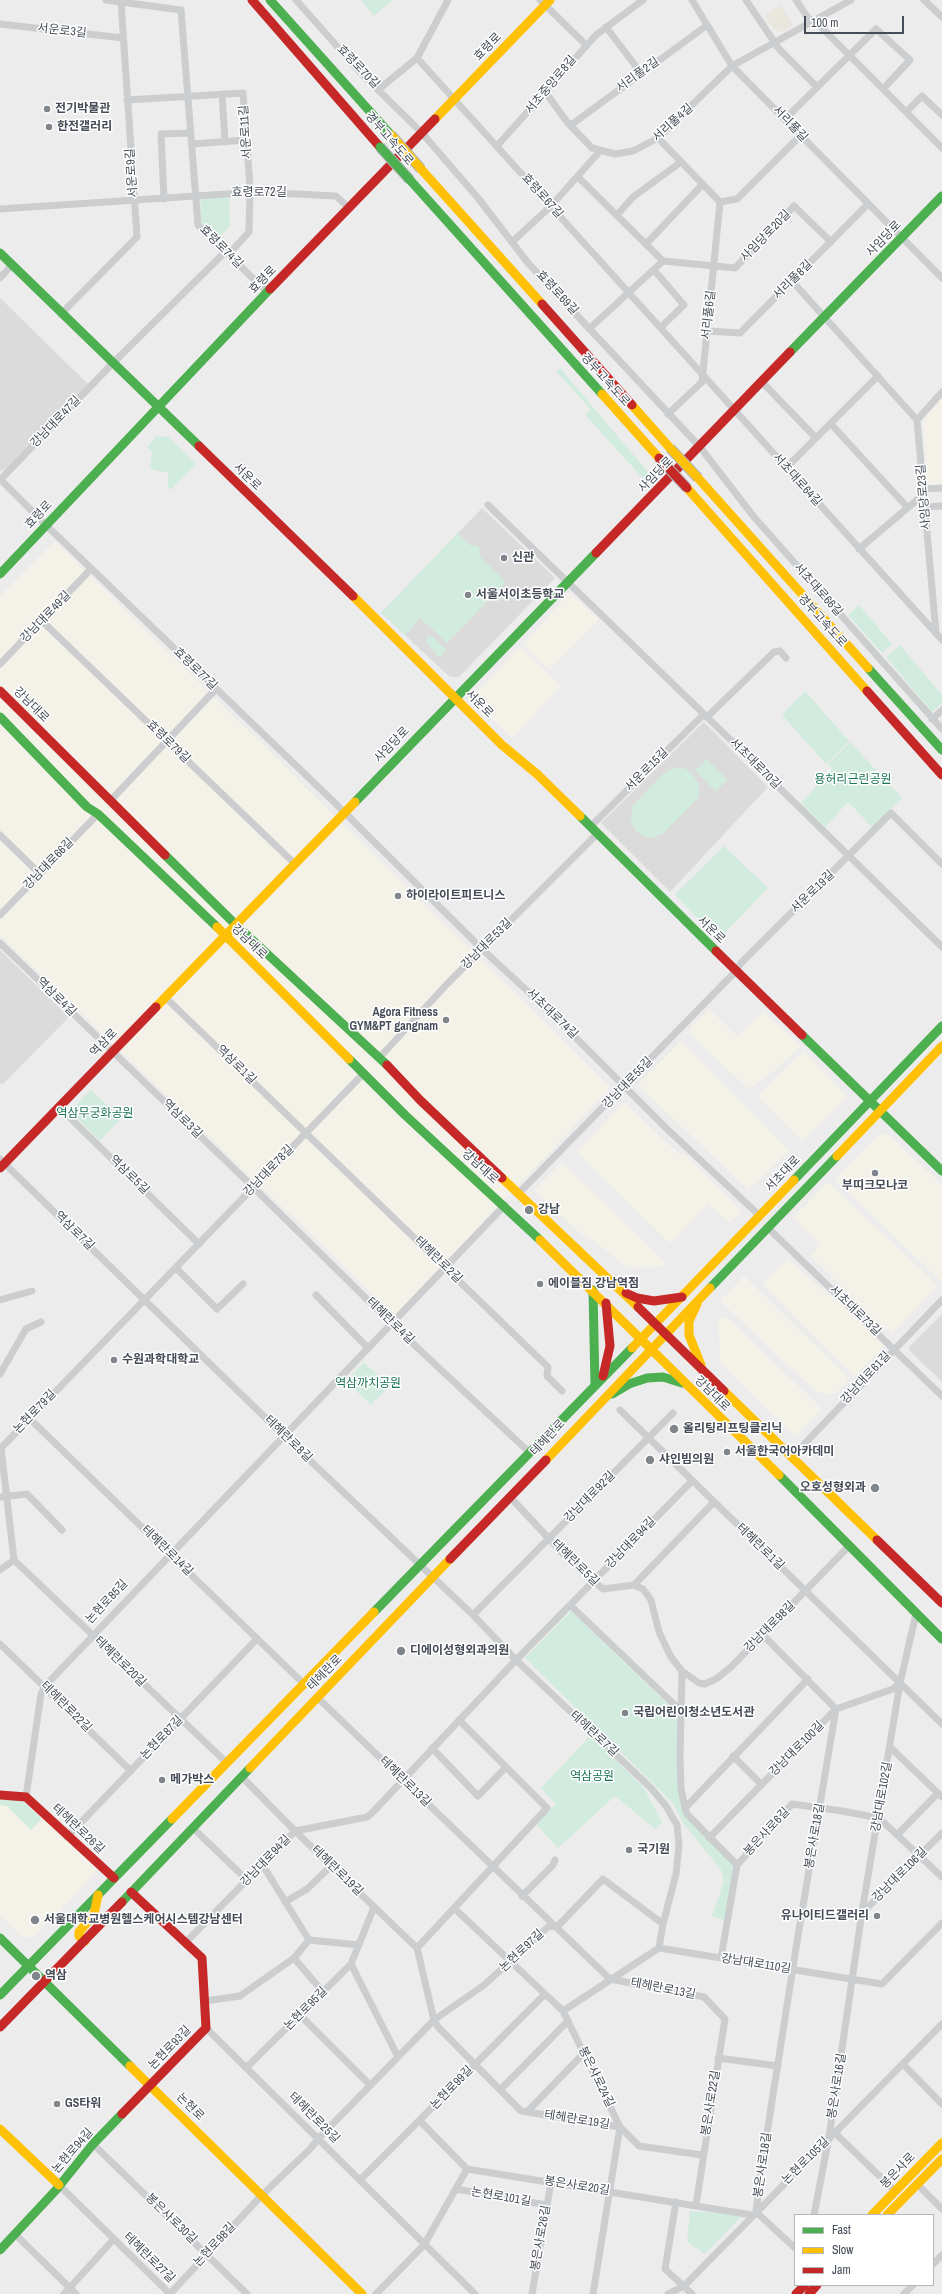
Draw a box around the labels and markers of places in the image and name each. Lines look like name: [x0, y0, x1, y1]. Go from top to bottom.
place label: 전기박물관: [55, 102, 110, 116]
marker: 전기박물관: [42, 104, 52, 114]
place label: 한전갤러리: [57, 120, 112, 134]
marker: 한전갤러리: [44, 122, 54, 132]
place label: 신관: [512, 551, 534, 565]
marker: 신관: [499, 553, 509, 563]
place label: 서울서이초등학교: [476, 588, 564, 602]
marker: 서울서이초등학교: [463, 590, 473, 600]
place label: 하이라이트피트니스: [406, 889, 505, 903]
marker: 하이라이트피트니스: [393, 891, 403, 901]
place label: Agora Fitness GYM&PT gangnam: [349, 1006, 438, 1034]
marker: Agora Fitness GYM&PT gangnam: [441, 1015, 451, 1025]
marker: 부띠크모나코: [870, 1168, 880, 1178]
place label: 부띠크모나코: [842, 1179, 908, 1193]
place label: 강남: [538, 1203, 560, 1217]
marker: 강남: [523, 1204, 535, 1216]
place label: 에이블짐 강남역점: [548, 1277, 639, 1291]
marker: 에이블짐 강남역점: [535, 1279, 545, 1289]
place label: 수원과학대학교: [122, 1353, 199, 1367]
marker: 수원과학대학교: [109, 1355, 119, 1365]
place label: 올리팅리프팅클리닉: [683, 1422, 782, 1436]
marker: 올리팅리프팅클리닉: [668, 1423, 680, 1435]
place label: 서울한국어아카데미: [735, 1445, 834, 1459]
marker: 서울한국어아카데미: [722, 1447, 732, 1457]
place label: 샤인빔의원: [659, 1453, 714, 1467]
marker: 샤인빔의원: [644, 1454, 656, 1466]
place label: 오호성형외과: [800, 1481, 866, 1495]
marker: 오호성형외과: [869, 1482, 881, 1494]
place label: 디에이성형외과의원: [410, 1644, 509, 1658]
marker: 디에이성형외과의원: [395, 1645, 407, 1657]
place label: 국립어린이청소년도서관: [633, 1706, 754, 1720]
marker: 국립어린이청소년도서관: [620, 1708, 630, 1718]
place label: 메가박스: [170, 1773, 214, 1787]
marker: 메가박스: [157, 1775, 167, 1785]
place label: 국기원: [637, 1843, 670, 1857]
marker: 국기원: [624, 1845, 634, 1855]
place label: 유나이티드갤러리: [781, 1909, 869, 1923]
marker: 유나이티드갤러리: [872, 1911, 882, 1921]
place label: 서울대학교병원헬스케어시스템강남센터: [44, 1913, 243, 1927]
marker: 서울대학교병원헬스케어시스템강남센터: [29, 1914, 41, 1926]
place label: 역삼: [45, 1969, 67, 1983]
marker: 역삼: [30, 1970, 42, 1982]
place label: GS타워: [65, 2097, 101, 2111]
marker: GS타워: [52, 2099, 62, 2109]

